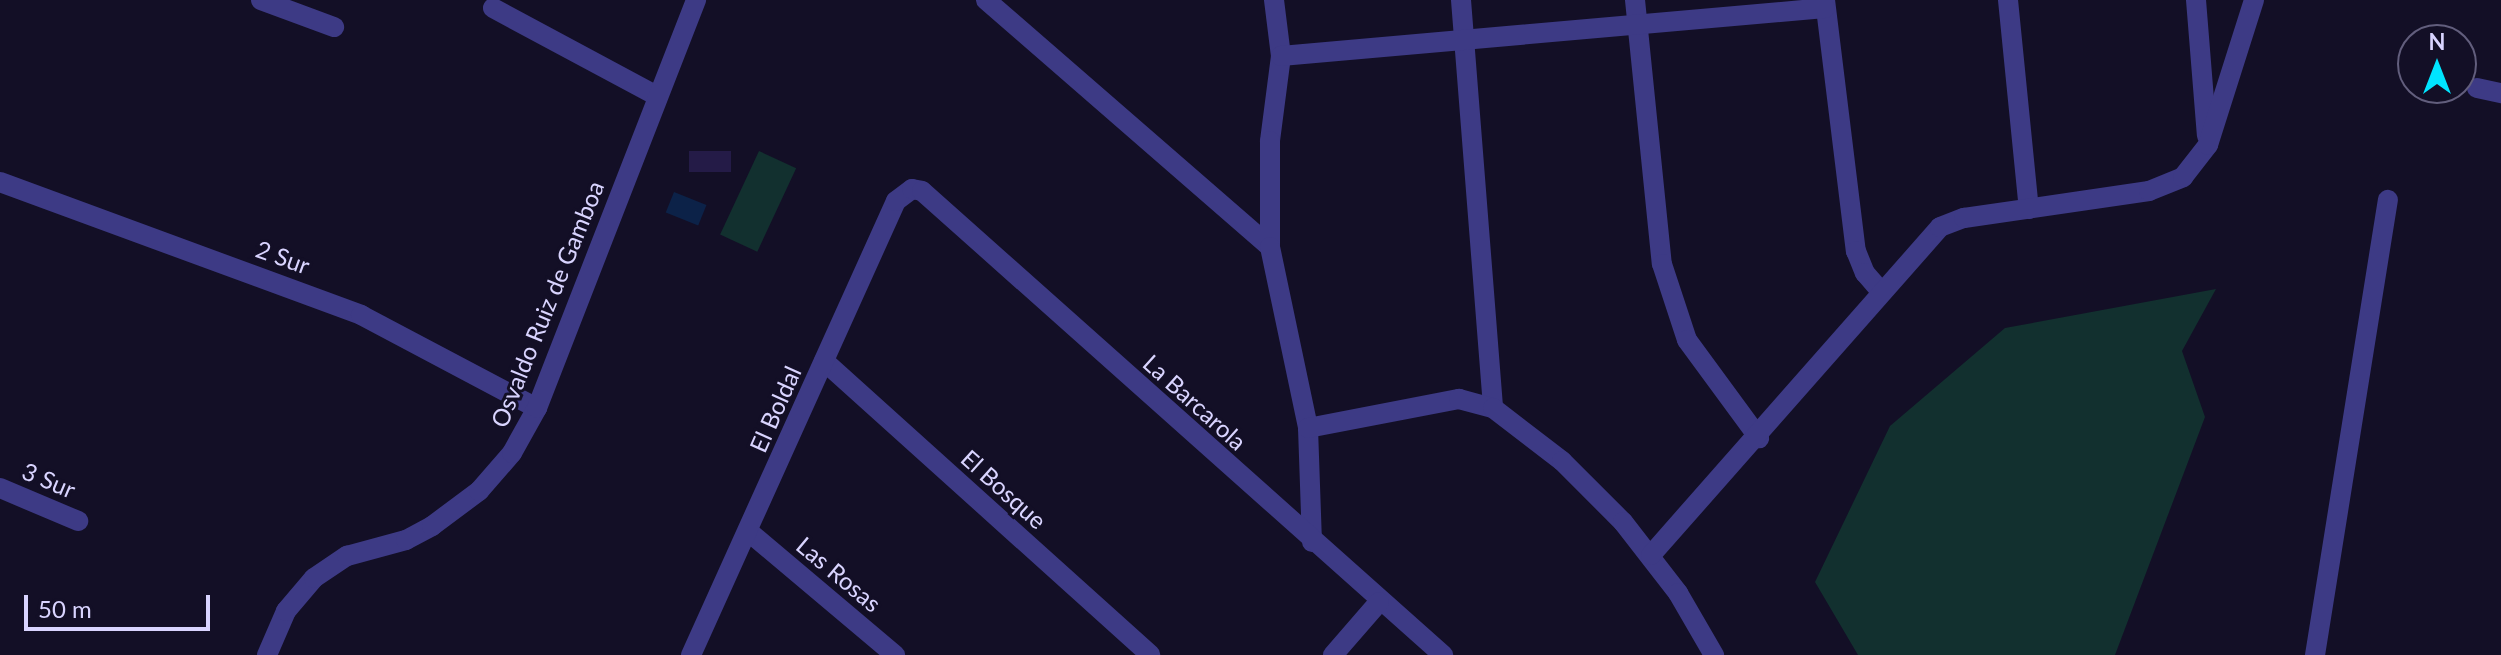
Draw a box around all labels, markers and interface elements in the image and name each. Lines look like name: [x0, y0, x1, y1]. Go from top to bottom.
north arrow: [2397, 24, 2477, 104]
text: N: [2429, 28, 2445, 55]
street label: Osvaldo Ruiz de Gamboa: [484, 177, 610, 431]
street label: 2 Sur: [252, 234, 314, 280]
street label: La Barcarola: [1138, 348, 1252, 456]
street label: El Boldal: [743, 361, 807, 457]
street label: El Bosque: [956, 443, 1052, 535]
street label: 3 Sur: [18, 456, 80, 504]
street label: Las Rosas: [791, 530, 887, 618]
scale bar: [28, 579, 214, 629]
text: 50 m: [38, 594, 92, 623]

